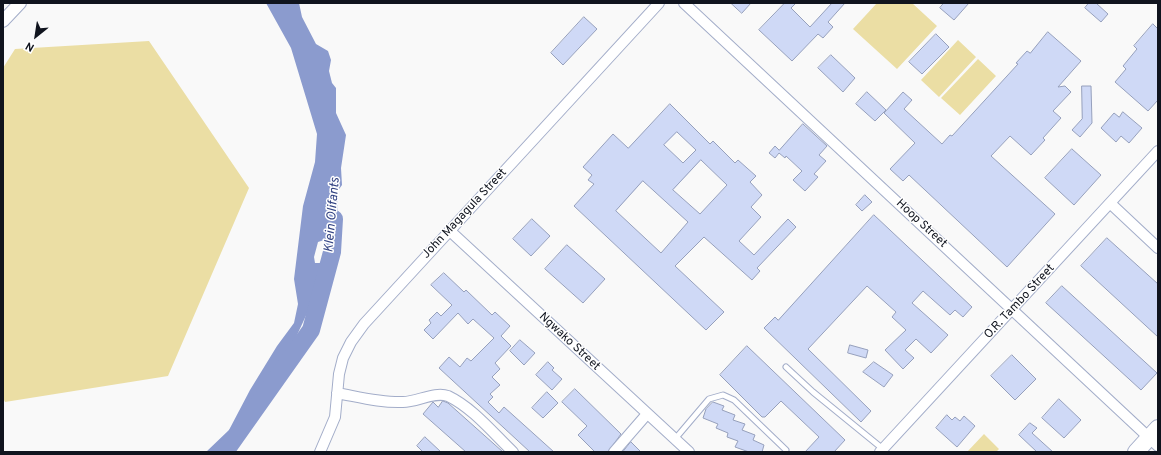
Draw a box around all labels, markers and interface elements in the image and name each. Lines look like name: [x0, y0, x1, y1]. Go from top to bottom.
north arrow: [16, 16, 56, 56]
text: N: [23, 38, 37, 54]
street label: John Magagula Street: [420, 166, 510, 262]
water label: Klein Olifants: [322, 177, 344, 253]
street label: Hoop Street: [892, 197, 950, 251]
street label: O.R. Tambo Street: [982, 262, 1058, 342]
street label: Ngwako Street: [535, 310, 603, 374]

